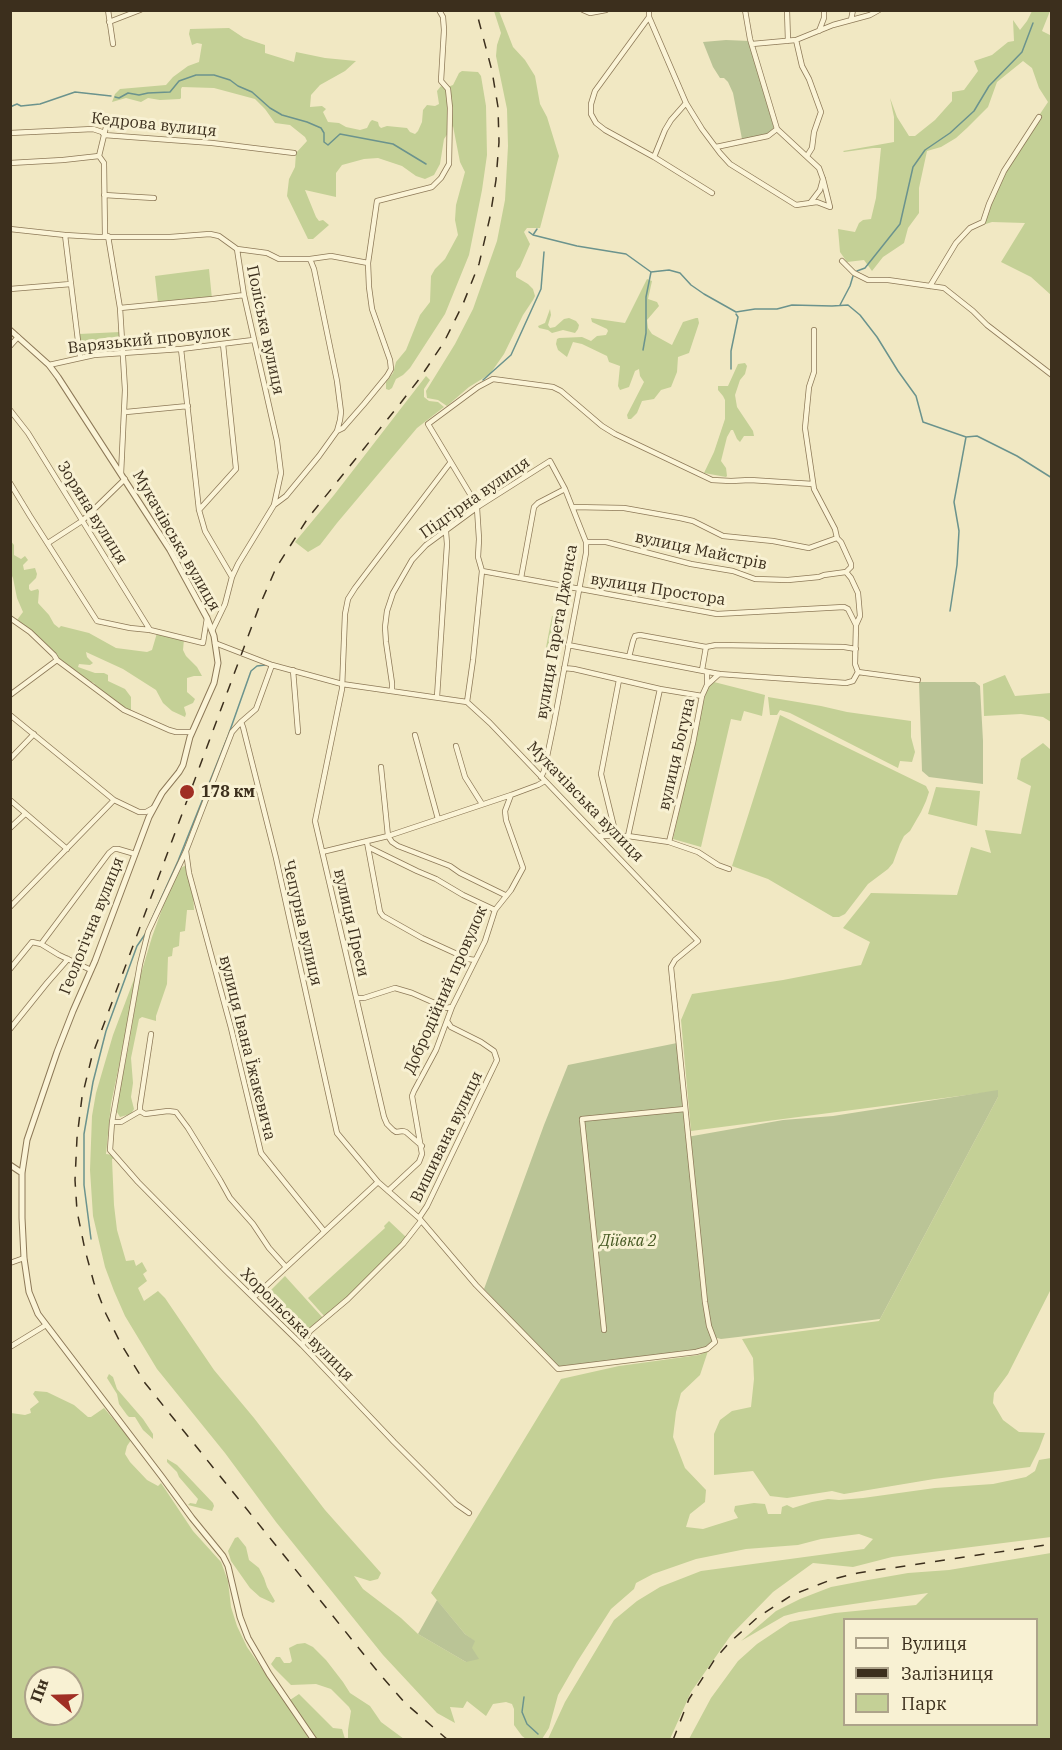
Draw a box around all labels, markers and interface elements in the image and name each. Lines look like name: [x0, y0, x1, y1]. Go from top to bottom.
street label: Кедрова вулиця: [90, 109, 218, 141]
street label: Поліська вулиця: [242, 264, 288, 396]
street label: Варязький провулок: [67, 322, 231, 358]
street label: Підгірна вулиця: [416, 453, 534, 543]
street label: Зоряна вулиця: [53, 458, 131, 568]
street label: Мукачівська вулиця: [128, 467, 224, 615]
street label: вулиця Майстрів: [633, 528, 769, 574]
street label: вулиця Гарета Джонса: [532, 543, 582, 721]
street label: вулиця Простора: [589, 570, 727, 610]
street label: вулиця Богуна: [655, 696, 699, 812]
street label: Мукачівська вулиця: [523, 738, 647, 866]
place label: 178 км: [201, 782, 255, 802]
marker: 178 км: [178, 783, 196, 801]
street label: Геологічна вулиця: [56, 854, 128, 998]
street label: Чепурна вулиця: [278, 858, 326, 988]
street label: вулиця Преси: [329, 867, 373, 979]
street label: Добродійний провулок: [400, 903, 492, 1077]
street label: вулиця Івана Їжакевича: [215, 954, 279, 1142]
street label: Вишивана вулиця: [407, 1068, 487, 1206]
park label: Діївка 2: [599, 1231, 657, 1251]
street label: Хорольська вулиця: [236, 1264, 358, 1386]
legend: [843, 1618, 1038, 1726]
text: Вулиця: [901, 1632, 967, 1655]
text: Залізниця: [901, 1662, 994, 1685]
north arrow: [24, 1666, 84, 1726]
text: Пн: [25, 1676, 52, 1705]
text: Парк: [901, 1692, 947, 1715]

